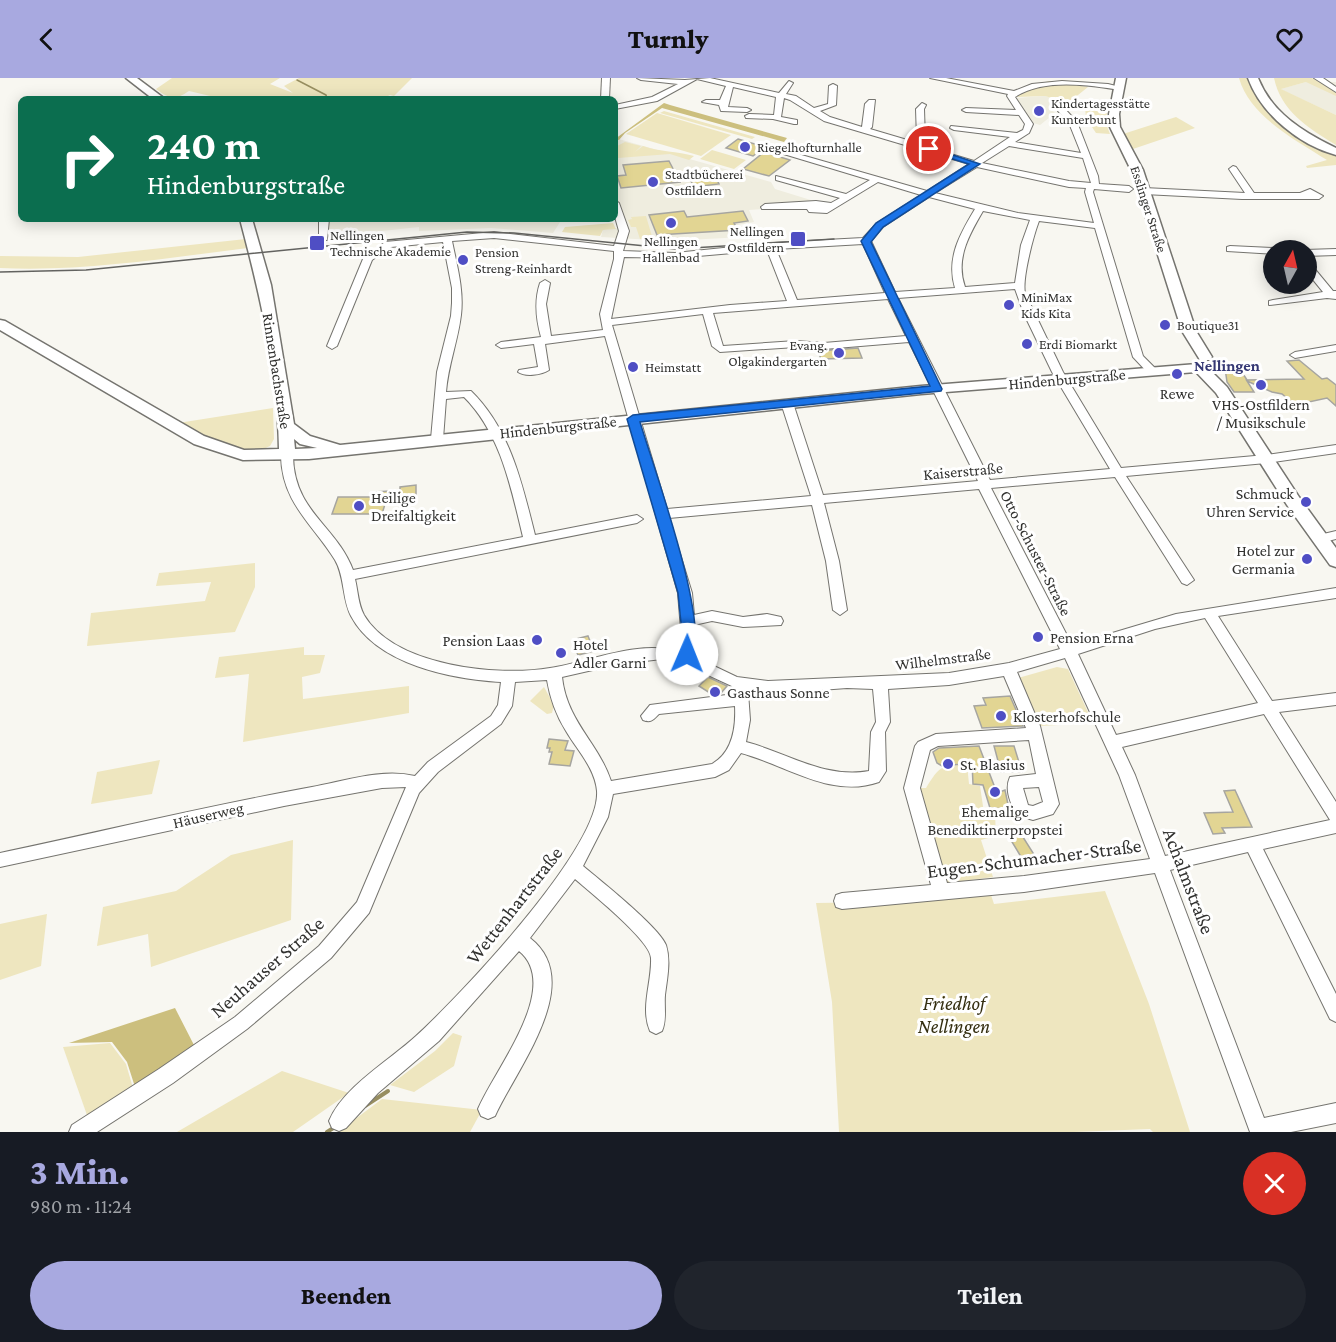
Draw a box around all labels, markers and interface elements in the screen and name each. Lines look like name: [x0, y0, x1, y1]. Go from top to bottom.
icon: back: [30, 23, 63, 56]
icon: heart: [1273, 23, 1306, 56]
text: Turnly: [627, 24, 709, 54]
place label: Kindertagesstätte Kunterbunt: [1051, 95, 1150, 127]
marker: Kindertagesstätte Kunterbunt: [1032, 104, 1046, 118]
icon: right: [48, 120, 126, 198]
text: 240 m: [147, 121, 260, 168]
pin: [903, 123, 954, 174]
icon: arrive: [912, 132, 945, 165]
place label: Riegelhofturnhalle: [757, 139, 862, 155]
marker: Riegelhofturnhalle: [738, 140, 752, 154]
street label: Esslinger Straße: [1127, 164, 1171, 254]
place label: Stadtbücherei Ostfildern: [665, 166, 743, 198]
text: Hindenburgstraße: [147, 170, 345, 200]
marker: Stadtbücherei Ostfildern: [646, 175, 660, 189]
marker: Nellingen Hallenbad: [664, 216, 678, 230]
place label: Nellingen Ostfildern: [727, 223, 784, 255]
place label: Nellingen Technische Akademie: [330, 227, 451, 259]
marker: Nellingen Ostfildern: [789, 230, 807, 248]
place label: Nellingen Hallenbad: [642, 233, 700, 265]
marker: Nellingen Technische Akademie: [308, 234, 326, 252]
north arrow: [1263, 240, 1317, 294]
map controls: [1263, 240, 1317, 294]
place label: Pension Streng-Reinhardt: [475, 244, 572, 276]
marker: Pension Streng-Reinhardt: [456, 253, 470, 267]
place label: MiniMax Kids Kita: [1021, 289, 1073, 321]
marker: MiniMax Kids Kita: [1002, 298, 1016, 312]
street label: Rinnenbachstraße: [259, 312, 295, 430]
place label: Boutique31: [1177, 317, 1239, 333]
marker: Boutique31: [1158, 318, 1172, 332]
place label: Erdi Biomarkt: [1039, 336, 1118, 352]
place label: Evang. Olgakindergarten: [728, 337, 827, 369]
marker: Erdi Biomarkt: [1020, 337, 1034, 351]
marker: Evang. Olgakindergarten: [832, 346, 846, 360]
district label: Nellingen: [1194, 357, 1260, 374]
place label: Heimstatt: [645, 359, 701, 375]
marker: Heimstatt: [626, 360, 640, 374]
street label: Hindenburgstraße: [1008, 365, 1126, 394]
marker: Rewe: [1170, 367, 1184, 381]
marker: VHS-Ostfildern / Musikschule: [1254, 378, 1268, 392]
place label: Rewe: [1160, 385, 1194, 402]
place label: VHS-Ostfildern / Musikschule: [1212, 396, 1310, 431]
street label: Hindenburgstraße: [499, 412, 617, 443]
street label: Kaiserstraße: [923, 459, 1003, 483]
place label: Schmuck Uhren Service: [1206, 485, 1294, 520]
street label: Otto-Schuster-Straße: [997, 488, 1075, 618]
place label: Heilige Dreifaltigkeit: [371, 489, 457, 525]
marker: Schmuck Uhren Service: [1299, 495, 1313, 509]
marker: Heilige Dreifaltigkeit: [352, 499, 366, 513]
place label: Hotel zur Germania: [1232, 542, 1296, 577]
marker: Hotel zur Germania: [1300, 552, 1314, 566]
position arrow: [655, 622, 719, 686]
place label: Pension Erna: [1050, 629, 1134, 646]
marker: Pension Erna: [1031, 630, 1045, 644]
place label: Pension Laas: [443, 632, 525, 649]
marker: Pension Laas: [530, 633, 544, 647]
place label: Hotel Adler Garni: [573, 636, 646, 671]
street label: Wilhelmstraße: [894, 645, 992, 673]
marker: Hotel Adler Garni: [554, 646, 568, 660]
place label: Gasthaus Sonne: [727, 684, 830, 701]
marker: Gasthaus Sonne: [708, 685, 722, 699]
place label: Klosterhofschule: [1013, 708, 1121, 725]
marker: Klosterhofschule: [994, 709, 1008, 723]
place label: St. Blasius: [960, 756, 1025, 773]
marker: St. Blasius: [941, 757, 955, 771]
marker: Ehemalige Benediktinerpropstei: [988, 785, 1002, 799]
street label: Häuserweg: [171, 799, 245, 832]
place label: Ehemalige Benediktinerpropstei: [927, 803, 1063, 839]
street label: Achalmstraße: [1159, 825, 1219, 937]
street label: Eugen-Schumacher-Straße: [925, 834, 1143, 883]
street label: Wettenhartstraße: [461, 842, 567, 968]
street label: Neuhauser Straße: [206, 912, 328, 1022]
park label: Friedhof Nellingen: [918, 992, 990, 1038]
text: 3 Min.: [30, 1152, 129, 1192]
button: close: [1243, 1152, 1306, 1215]
text: 980 m · 11:24: [30, 1195, 132, 1217]
button: Beenden: [30, 1261, 662, 1330]
button: Teilen: [674, 1261, 1306, 1330]

